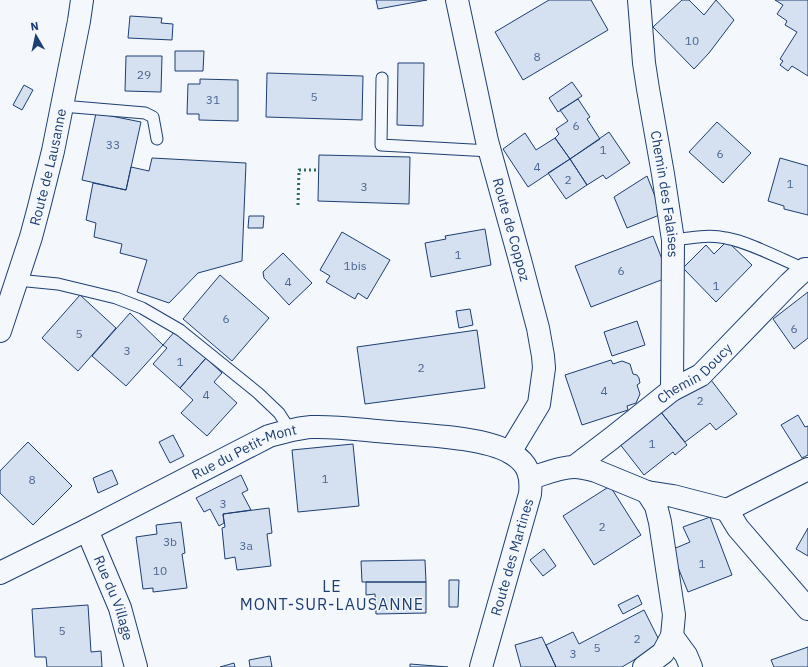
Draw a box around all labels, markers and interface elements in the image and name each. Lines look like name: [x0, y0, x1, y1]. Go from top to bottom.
north arrow: [16, 16, 56, 56]
text: N: [29, 19, 39, 34]
house number: 10: [685, 33, 699, 48]
house number: 8: [533, 49, 541, 64]
house number: 29: [137, 67, 151, 82]
house number: 5: [310, 89, 318, 104]
house number: 31: [206, 92, 220, 107]
street label: Route de Lausanne: [25, 107, 70, 228]
house number: 6: [572, 118, 580, 133]
street label: Chemin des Falaises: [647, 129, 682, 258]
house number: 33: [106, 137, 120, 152]
house number: 1: [599, 142, 607, 157]
house number: 6: [716, 146, 724, 161]
house number: 4: [533, 159, 541, 174]
house number: 2: [564, 172, 572, 187]
street label: Route de Coppoz: [489, 176, 534, 284]
house number: 1: [786, 176, 794, 191]
house number: 3: [360, 179, 368, 194]
house number: 1: [454, 247, 462, 262]
house number: 1bis: [343, 258, 367, 273]
house number: 6: [617, 263, 625, 278]
house number: 4: [284, 274, 292, 289]
house number: 1: [712, 278, 720, 293]
house number: 6: [222, 311, 230, 326]
house number: 6: [790, 321, 798, 336]
house number: 5: [75, 326, 83, 341]
street label: Chemin Doucy: [653, 339, 736, 408]
house number: 3: [123, 343, 131, 358]
house number: 1: [176, 354, 184, 369]
house number: 2: [417, 360, 425, 375]
house number: 4: [600, 383, 608, 398]
house number: 4: [202, 387, 210, 402]
house number: 2: [696, 393, 704, 408]
street label: Rue du Petit-Mont: [189, 420, 298, 483]
house number: 1: [648, 436, 656, 451]
house number: 1: [321, 471, 329, 486]
house number: 8: [28, 472, 36, 487]
house number: 3: [219, 496, 227, 511]
street label: Route des Martines: [487, 496, 537, 618]
house number: 2: [598, 519, 606, 534]
house number: 3b: [163, 534, 177, 549]
house number: 3a: [239, 538, 253, 553]
street label: Rue du Village: [90, 553, 137, 643]
house number: 1: [698, 556, 706, 571]
house number: 10: [153, 563, 167, 578]
district label: LE MONT-SUR-LAUSANNE: [240, 576, 424, 614]
house number: 5: [58, 623, 66, 638]
house number: 2: [633, 631, 641, 646]
house number: 5: [593, 640, 601, 655]
house number: 3: [569, 646, 577, 661]

